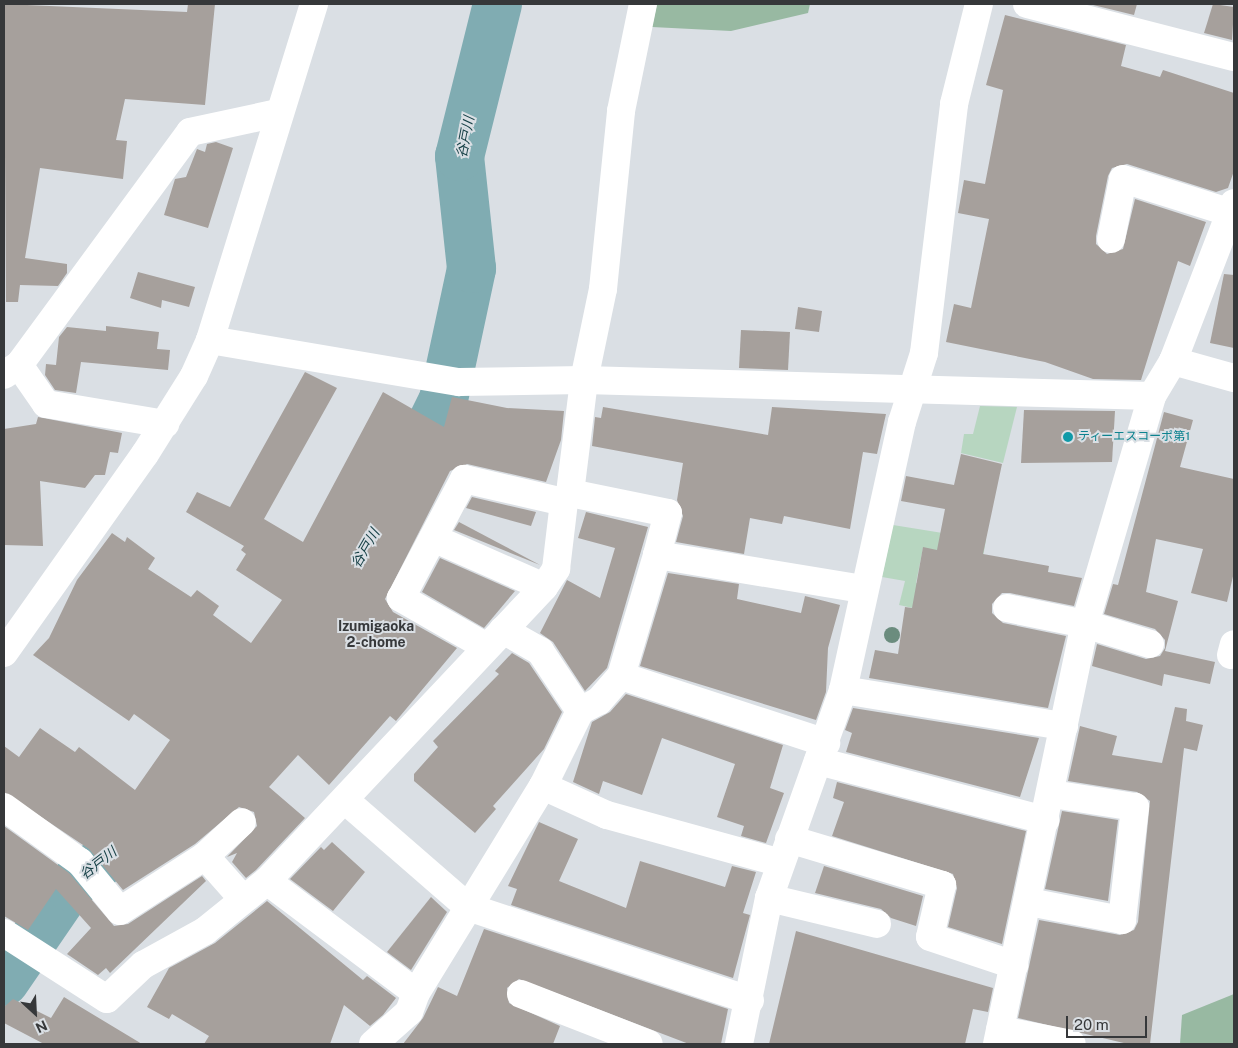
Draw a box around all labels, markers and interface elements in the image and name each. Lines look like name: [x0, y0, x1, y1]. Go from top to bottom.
water label: 谷戸川: [453, 115, 477, 159]
place label: ティーエスコーポ第1: [1078, 430, 1191, 444]
marker: ティーエスコーポ第1: [1062, 431, 1074, 443]
water label: 谷戸川: [347, 526, 383, 570]
district label: Izumigaoka 2-chome: [338, 618, 414, 650]
water label: 谷戸川: [76, 843, 120, 883]
north arrow: [10, 988, 60, 1038]
scale bar: [1068, 1006, 1149, 1038]
text: 20 m: [1074, 1016, 1109, 1033]
text: N: [33, 1017, 50, 1036]

